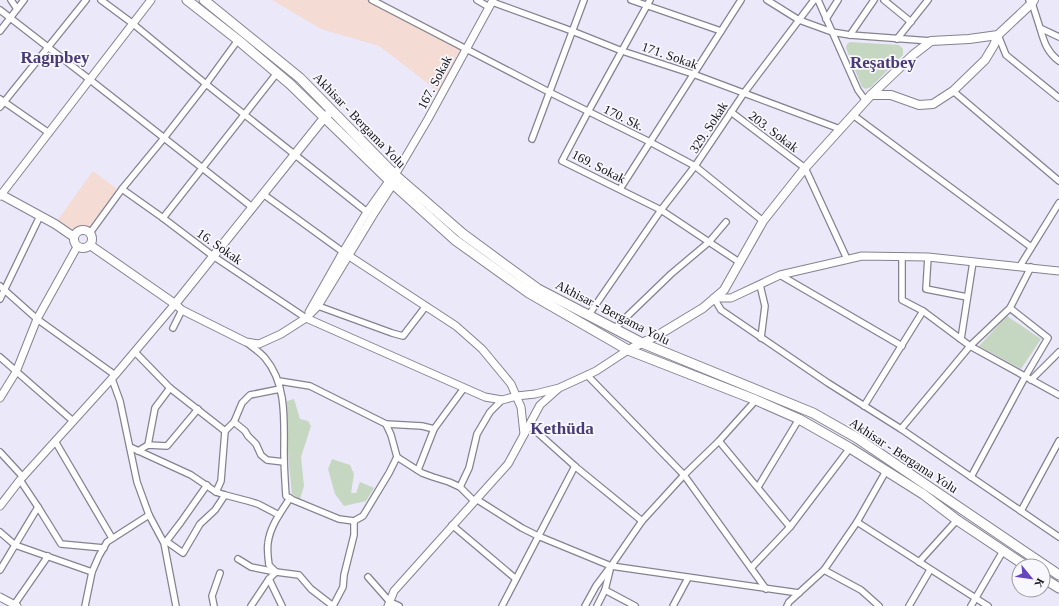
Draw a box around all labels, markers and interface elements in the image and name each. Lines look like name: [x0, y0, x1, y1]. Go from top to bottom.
street label: 171. Sokak: [640, 39, 700, 72]
district label: Ragıpbey: [21, 48, 90, 67]
street label: 167. Sokak: [414, 52, 455, 112]
district label: Reşatbey: [850, 53, 917, 72]
street label: Akhisar - Bergama Yolu: [310, 70, 409, 171]
street label: 329. Sokak: [686, 98, 731, 156]
street label: 170. Sk.: [601, 101, 646, 134]
street label: 203. Sokak: [746, 108, 802, 155]
street label: 169. Sokak: [569, 146, 629, 187]
street label: 16. Sokak: [194, 225, 246, 268]
street label: Akhisar - Bergama Yolu: [553, 277, 673, 348]
street label: Akhisar - Bergama Yolu: [847, 415, 961, 496]
district label: Kethüda: [530, 419, 594, 438]
north arrow: [1011, 558, 1051, 598]
text: K: [1032, 576, 1047, 590]

